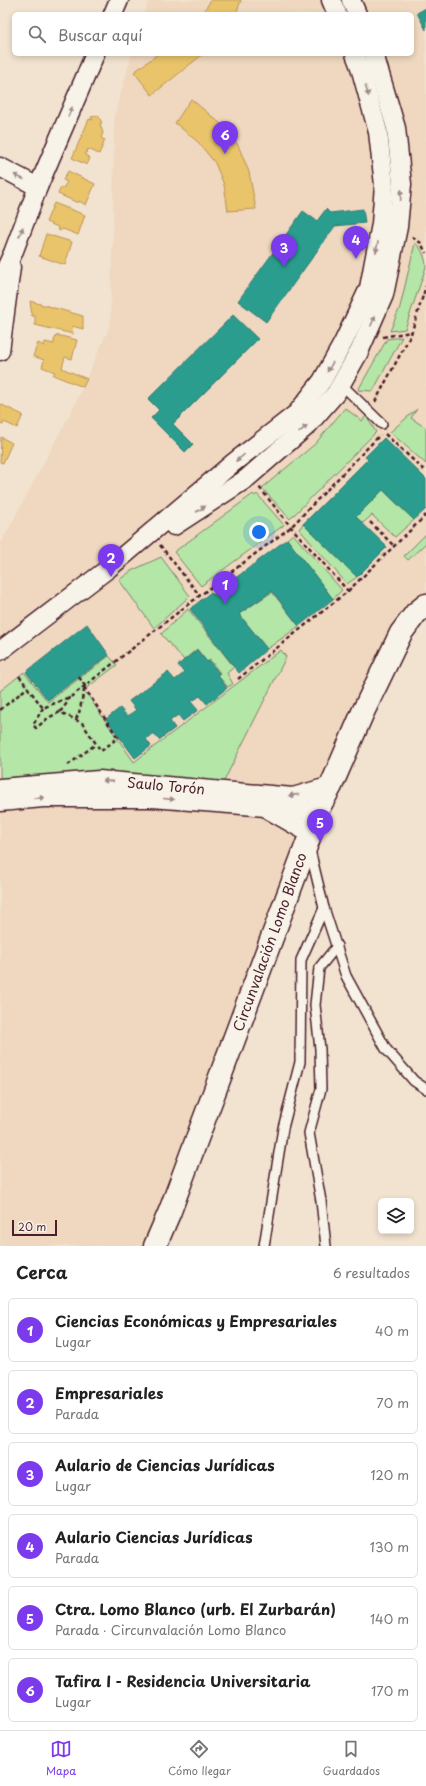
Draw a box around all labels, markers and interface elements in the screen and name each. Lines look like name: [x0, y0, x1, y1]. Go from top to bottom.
search box: [12, 12, 414, 56]
icon: search: [26, 23, 48, 45]
text: Buscar aquí: [58, 23, 142, 46]
one-way arrow: [364, 85, 370, 97]
one-way arrow: [68, 105, 74, 117]
pin: 6: [212, 121, 238, 154]
one-way arrow: [13, 174, 25, 180]
one-way arrow: [397, 189, 404, 201]
one-way arrow: [18, 225, 24, 237]
pin: 4: [343, 226, 369, 259]
pin: 3: [271, 234, 297, 267]
one-way arrow: [373, 240, 379, 253]
one-way arrow: [370, 315, 376, 327]
one-way arrow: [326, 361, 333, 373]
one-way arrow: [298, 424, 308, 434]
one-way arrow: [234, 454, 245, 463]
one-way arrow: [195, 505, 206, 512]
your location: [249, 522, 269, 542]
pin: 2: [98, 544, 124, 577]
pin: 1: [212, 571, 238, 604]
street label: Saulo Torón: [126, 772, 206, 799]
one-way arrow: [102, 778, 114, 785]
one-way arrow: [287, 792, 300, 798]
one-way arrow: [33, 795, 45, 802]
one-way arrow: [163, 796, 175, 803]
pin: 5: [307, 809, 333, 842]
street label: Circunvalación Lomo Blanco: [227, 849, 312, 1034]
map controls: [378, 1198, 414, 1234]
button: layers: [378, 1198, 414, 1234]
scale bar: [12, 1218, 57, 1237]
text: 20 m: [18, 1218, 46, 1235]
text: Cerca: [16, 1259, 67, 1285]
text: 6 resultados: [333, 1263, 410, 1282]
text: Ciencias Económicas y Empresariales: [55, 1309, 337, 1332]
text: 1: [27, 1321, 33, 1340]
text: 40 m: [375, 1321, 409, 1340]
text: Lugar: [55, 1332, 91, 1351]
text: Empresariales: [55, 1381, 163, 1404]
text: 2: [25, 1393, 35, 1412]
text: 70 m: [376, 1393, 409, 1412]
text: Parada: [55, 1404, 99, 1423]
text: Aulario de Ciencias Jurídicas: [55, 1453, 275, 1476]
text: 3: [26, 1465, 34, 1484]
text: 120 m: [370, 1465, 409, 1484]
text: Lugar: [55, 1476, 91, 1495]
text: Aulario Ciencias Jurídicas: [55, 1525, 253, 1548]
text: 4: [26, 1537, 34, 1556]
text: 130 m: [370, 1537, 409, 1556]
text: Parada: [55, 1548, 99, 1567]
text: Ctra. Lomo Blanco (urb. El Zurbarán): [55, 1597, 336, 1620]
text: 5: [26, 1609, 34, 1628]
text: 140 m: [370, 1609, 409, 1628]
text: Parada · Circunvalación Lomo Blanco: [55, 1620, 286, 1639]
text: Tafira I - Residencia Universitaria: [55, 1669, 311, 1692]
text: 6: [25, 1681, 35, 1700]
text: 170 m: [371, 1681, 409, 1700]
text: Lugar: [55, 1692, 91, 1711]
tab: Mapa: [46, 1738, 76, 1779]
tab: Cómo llegar: [168, 1738, 231, 1779]
tab: Guardados: [323, 1738, 380, 1779]

